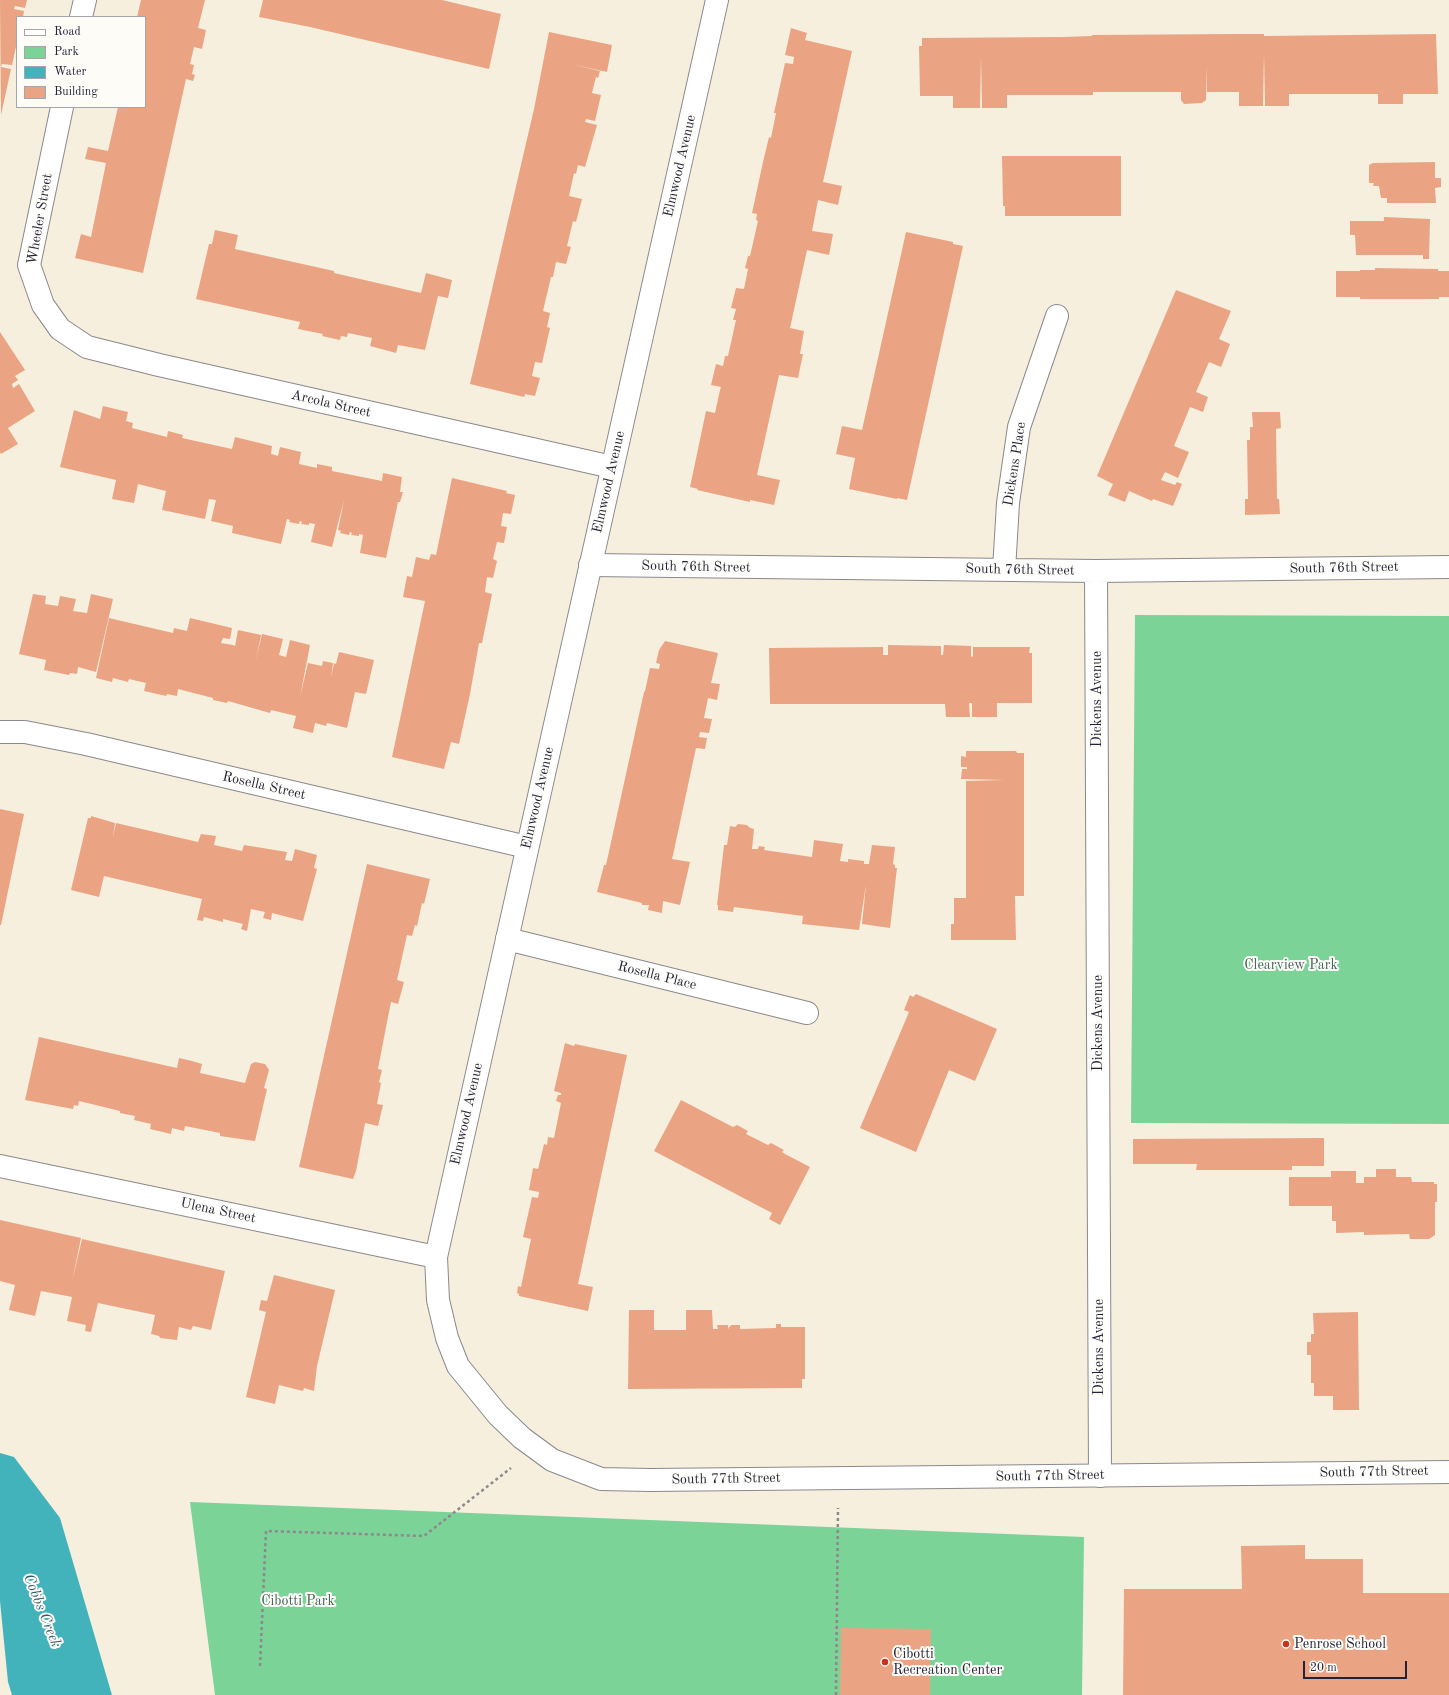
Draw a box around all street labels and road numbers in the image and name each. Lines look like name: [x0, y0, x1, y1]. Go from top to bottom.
street label: Elmwood Avenue: [660, 113, 700, 219]
street label: Wheeler Street: [24, 172, 56, 266]
street label: Arcola Street: [290, 387, 372, 421]
street label: Dickens Place: [1000, 421, 1030, 507]
street label: Elmwood Avenue: [589, 429, 629, 535]
street label: South 76th Street: [641, 558, 751, 576]
street label: South 76th Street: [1289, 559, 1399, 577]
street label: South 76th Street: [965, 561, 1075, 579]
street label: Dickens Avenue: [1089, 651, 1105, 747]
street label: Elmwood Avenue: [518, 745, 558, 851]
street label: Rosella Street: [221, 768, 307, 804]
street label: Rosella Place: [616, 958, 698, 994]
street label: Dickens Avenue: [1090, 975, 1106, 1071]
street label: Elmwood Avenue: [447, 1061, 487, 1167]
street label: Ulena Street: [179, 1195, 257, 1227]
street label: Dickens Avenue: [1091, 1299, 1107, 1395]
street label: South 77th Street: [1319, 1463, 1429, 1481]
street label: South 77th Street: [995, 1467, 1105, 1485]
street label: South 77th Street: [671, 1470, 781, 1488]

